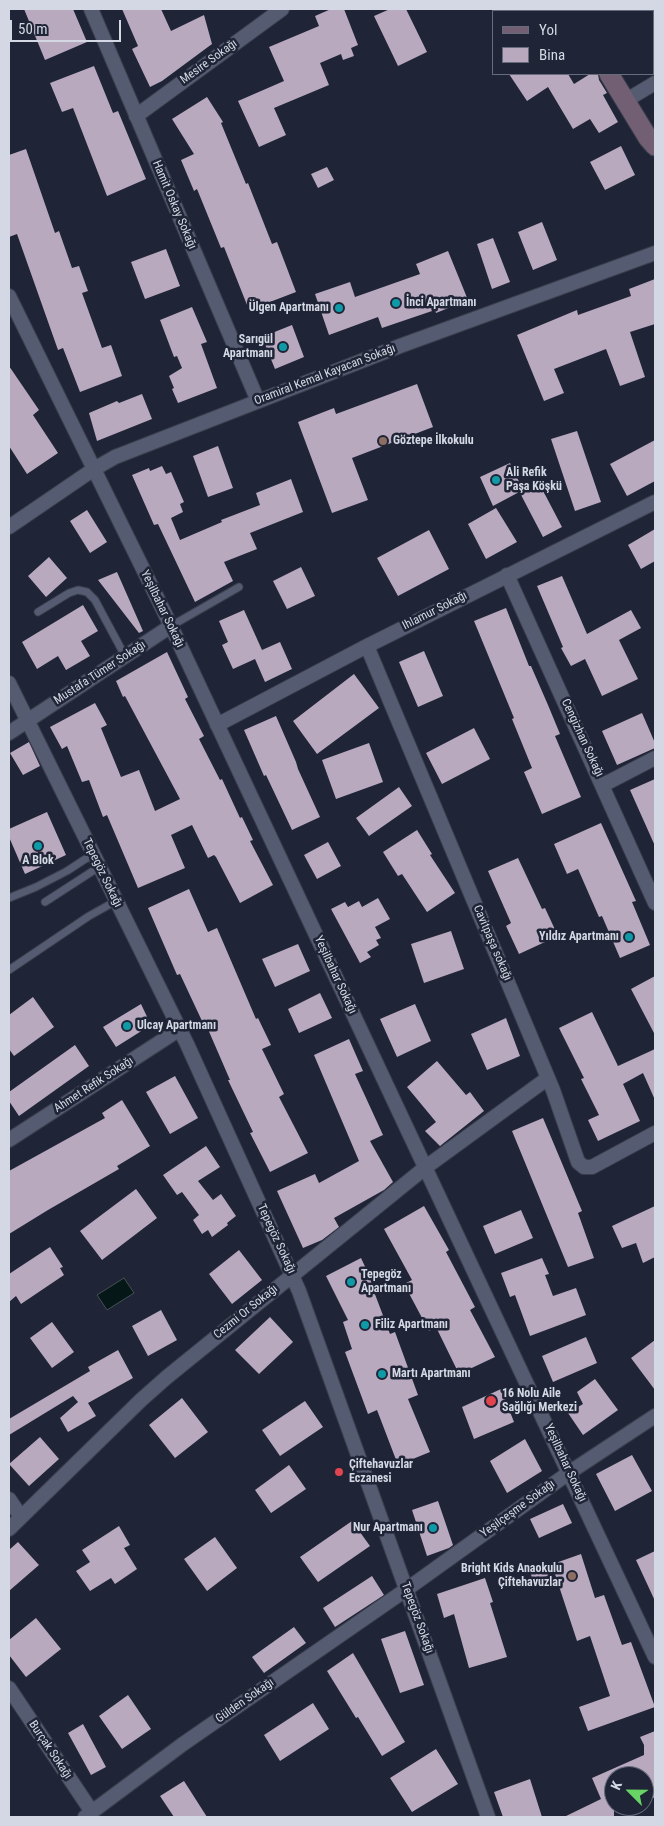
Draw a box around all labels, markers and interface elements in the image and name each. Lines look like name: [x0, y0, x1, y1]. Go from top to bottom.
scale bar: [12, 10, 124, 42]
legend: [492, 10, 654, 75]
text: 50 m: [18, 20, 48, 38]
text: Yol: [539, 21, 557, 39]
street label: Mesire Sokağı: [178, 36, 240, 88]
text: Bina: [539, 46, 565, 64]
street label: Hamit Oskay Sokağı: [149, 158, 199, 252]
place label: İnci Apartmanı: [406, 296, 476, 310]
marker: İnci Apartmanı: [390, 297, 402, 309]
place label: Ülgen Apartmanı: [249, 301, 329, 315]
marker: Ülgen Apartmanı: [333, 302, 345, 314]
place label: Sarıgül Apartmanı: [223, 333, 273, 361]
street label: Oramiral Kemal Kayacan Sokağı: [252, 341, 398, 409]
marker: Sarıgül Apartmanı: [277, 341, 289, 353]
place label: Göztepe İlkokulu: [393, 434, 474, 448]
marker: Göztepe İlkokulu: [377, 435, 389, 447]
place label: Ali Refik Paşa Köşkü: [506, 466, 562, 494]
marker: Ali Refik Paşa Köşkü: [490, 474, 502, 486]
street label: Yeşilbahar Sokağı: [137, 568, 187, 650]
street label: Ihlamur Sokağı: [400, 589, 470, 633]
street label: Mustafa Tümer Sokağı: [51, 638, 149, 708]
street label: Cengizhan Sokağı: [558, 697, 606, 779]
street label: Tepegöz Sokağı: [79, 836, 125, 910]
marker: A Blok: [32, 840, 44, 852]
place label: A Blok: [22, 854, 54, 868]
street label: Cavitpaşa sokağı: [470, 903, 514, 983]
place label: Yıldız Apartmanı: [539, 930, 619, 944]
marker: Yıldız Apartmanı: [623, 931, 635, 943]
street label: Yeşilbahar Sokağı: [311, 934, 359, 1016]
place label: Ulcay Apartmanı: [137, 1019, 216, 1033]
marker: Ulcay Apartmanı: [121, 1020, 133, 1032]
street label: Ahmet Refik Sokağı: [52, 1054, 136, 1116]
street label: Tepegöz Sokağı: [254, 1202, 298, 1276]
place label: Tepegöz Apartmanı: [361, 1268, 411, 1296]
marker: Tepegöz Apartmanı: [345, 1276, 357, 1288]
street label: Cezmi Or Sokağı: [211, 1282, 281, 1342]
place label: Filiz Apartmanı: [375, 1318, 448, 1332]
marker: Filiz Apartmanı: [359, 1319, 371, 1331]
place label: Martı Apartmanı: [392, 1367, 471, 1381]
marker: Martı Apartmanı: [376, 1368, 388, 1380]
place label: 16 Nolu Aile Sağlığı Merkezi: [502, 1387, 577, 1415]
marker: 16 Nolu Aile Sağlığı Merkezi: [484, 1394, 498, 1408]
street label: Yeşilbahar Sokağı: [541, 1422, 589, 1504]
place label: Çiftehavuzlar Eczanesi: [349, 1458, 413, 1486]
marker: Çiftehavuzlar Eczanesi: [333, 1466, 345, 1478]
street label: Yeşilçeşme Sokağı: [478, 1477, 558, 1541]
place label: Nur Apartmanı: [353, 1521, 423, 1535]
marker: Nur Apartmanı: [427, 1522, 439, 1534]
place label: Bright Kids Anaokulu Çiftehavuzlar: [461, 1562, 562, 1590]
marker: Bright Kids Anaokulu Çiftehavuzlar: [566, 1570, 578, 1582]
street label: Tepegöz Sokağı: [397, 1580, 437, 1656]
street label: Gülden Sokağı: [213, 1676, 277, 1726]
street label: Burçak Sokağı: [25, 1718, 75, 1782]
north arrow: [604, 1766, 654, 1816]
text: K: [607, 1779, 625, 1792]

